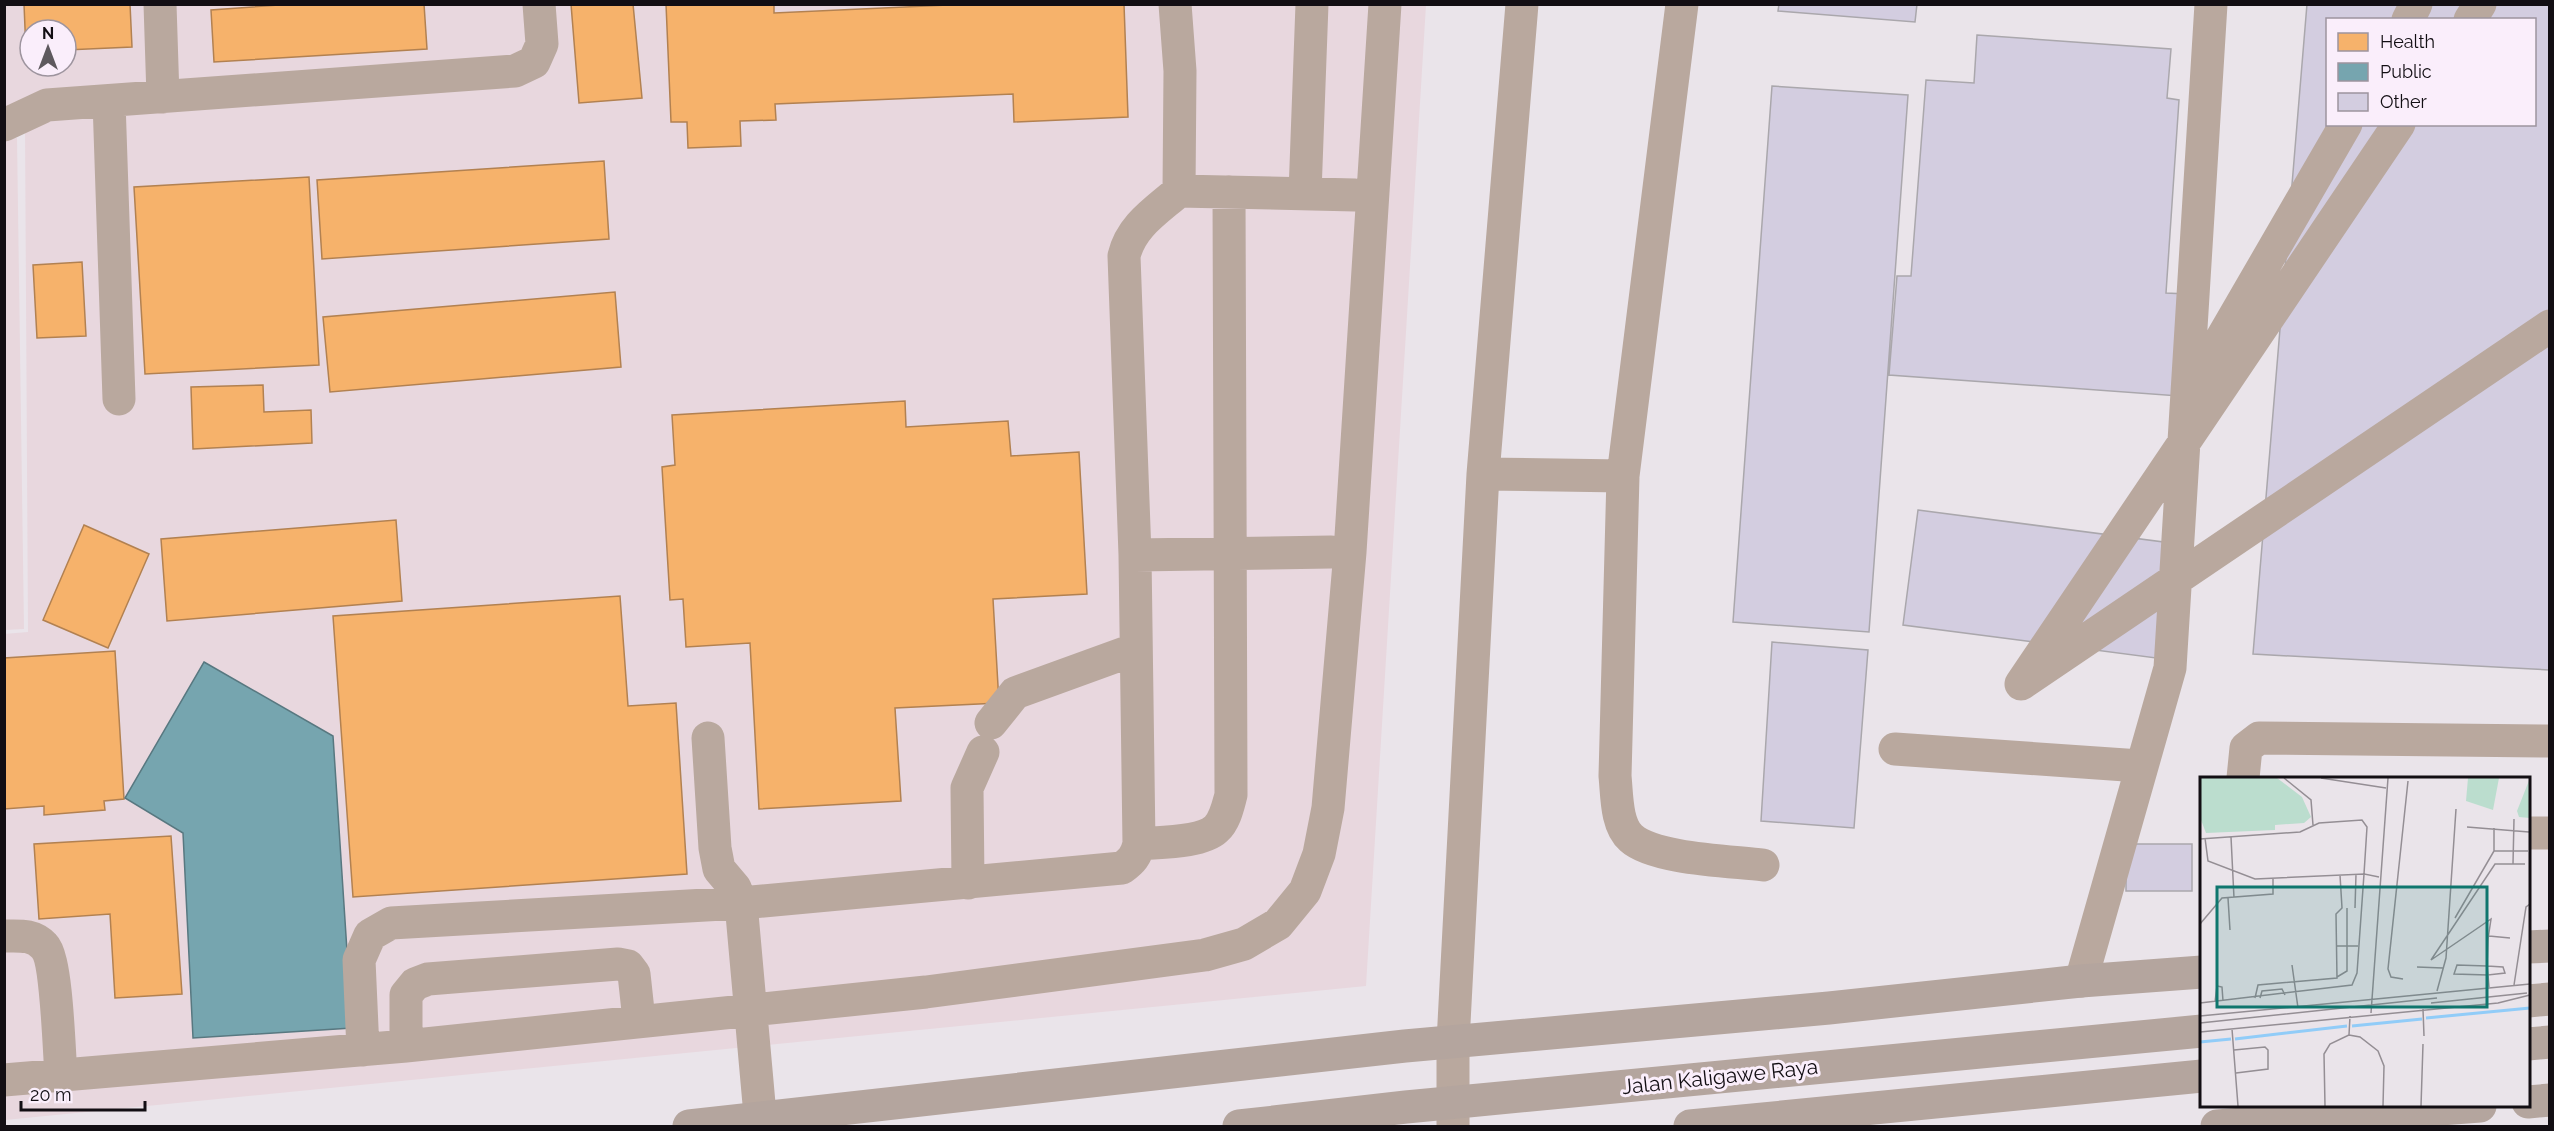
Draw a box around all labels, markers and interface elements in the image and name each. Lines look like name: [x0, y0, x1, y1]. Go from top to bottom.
north arrow: [18, 18, 78, 78]
legend: [2326, 18, 2536, 126]
text: N: [42, 24, 54, 43]
text: Health: [2380, 31, 2435, 52]
text: Public: [2380, 61, 2432, 82]
text: Other: [2380, 91, 2428, 112]
inset map: [2200, 777, 2530, 1107]
street label: Jalan Kaligawe Raya: [1621, 1054, 1819, 1099]
scale bar: [21, 1074, 146, 1112]
text: 20 m: [30, 1084, 72, 1105]

